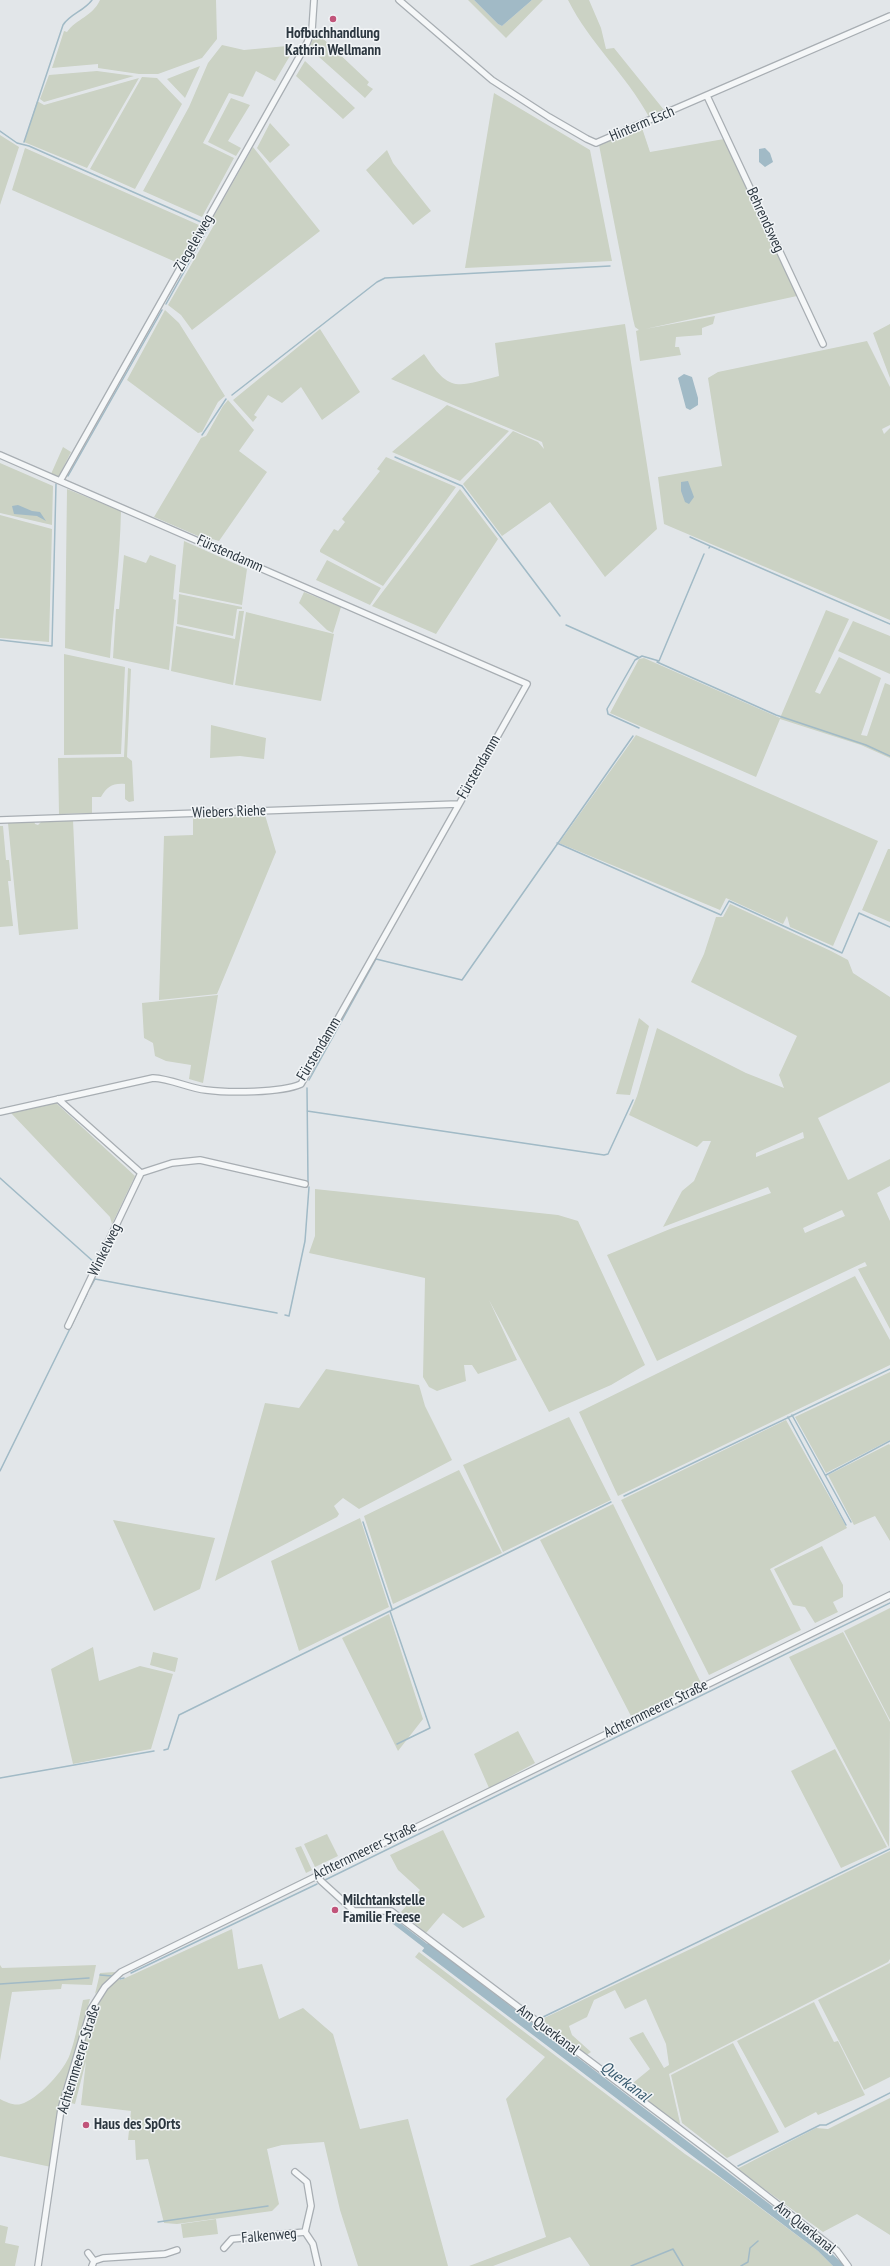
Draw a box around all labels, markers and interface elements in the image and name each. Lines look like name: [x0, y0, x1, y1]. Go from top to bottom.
marker: Hofbuchhandlung Kathrin Wellmann: [328, 14, 338, 24]
place label: Hofbuchhandlung Kathrin Wellmann: [285, 25, 381, 60]
street label: Hinterm Esch: [607, 102, 677, 146]
street label: Behrendsweg: [742, 185, 788, 255]
street label: Ziegeleiweg: [171, 211, 217, 275]
street label: Fürstendamm: [194, 531, 266, 577]
street label: Fürstendamm: [454, 732, 504, 802]
street label: Wiebers Riehe: [192, 802, 266, 822]
street label: Fürstendamm: [293, 1014, 345, 1084]
street label: Winkelweg: [85, 1221, 125, 1279]
street label: Achternmeerer Straße: [601, 1676, 711, 1742]
street label: Achternmeerer Straße: [310, 1818, 420, 1884]
place label: Milchtankstelle Familie Freese: [343, 1892, 425, 1927]
marker: Milchtankstelle Familie Freese: [330, 1905, 340, 1915]
street label: Am Querkanal: [513, 2001, 583, 2059]
street label: Achternmeerer Straße: [54, 2002, 104, 2116]
water label: Querkanal: [597, 2057, 653, 2107]
place label: Haus des SpOrts: [94, 2116, 181, 2134]
marker: Haus des SpOrts: [81, 2120, 91, 2130]
street label: Am Querkanal: [771, 2198, 839, 2258]
street label: Falkenweg: [241, 2225, 297, 2247]

